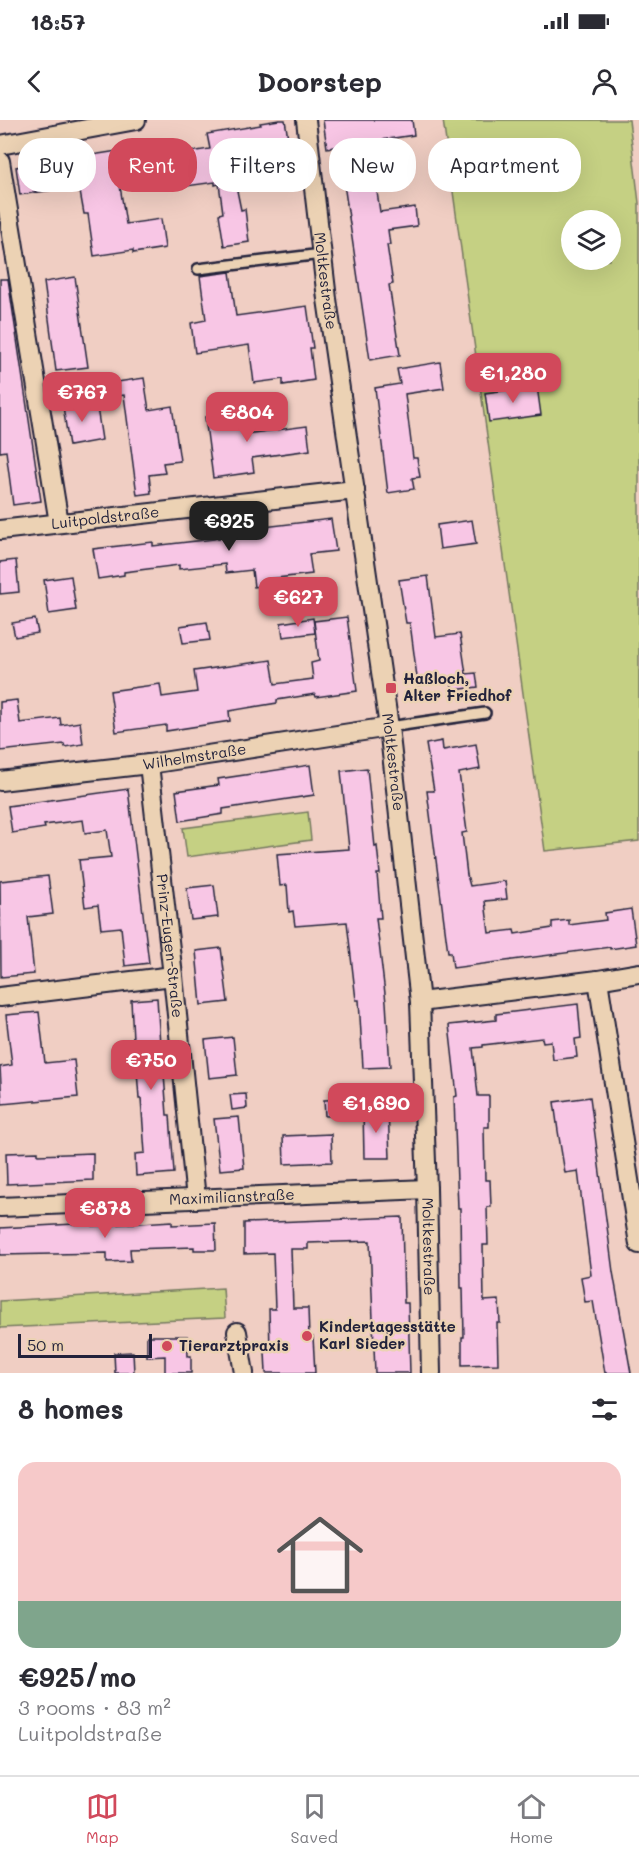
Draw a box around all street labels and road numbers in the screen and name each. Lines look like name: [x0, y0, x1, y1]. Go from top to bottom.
street label: Moltkestraße: [310, 231, 342, 331]
street label: Luitpoldstraße: [50, 501, 160, 533]
street label: Moltkestraße: [378, 712, 409, 812]
street label: Wilhelmstraße: [141, 738, 248, 774]
street label: Prinz-Eugen-Straße: [153, 873, 188, 1019]
street label: Maximilianstraße: [169, 1184, 295, 1209]
street label: Moltkestraße: [418, 1197, 440, 1296]

